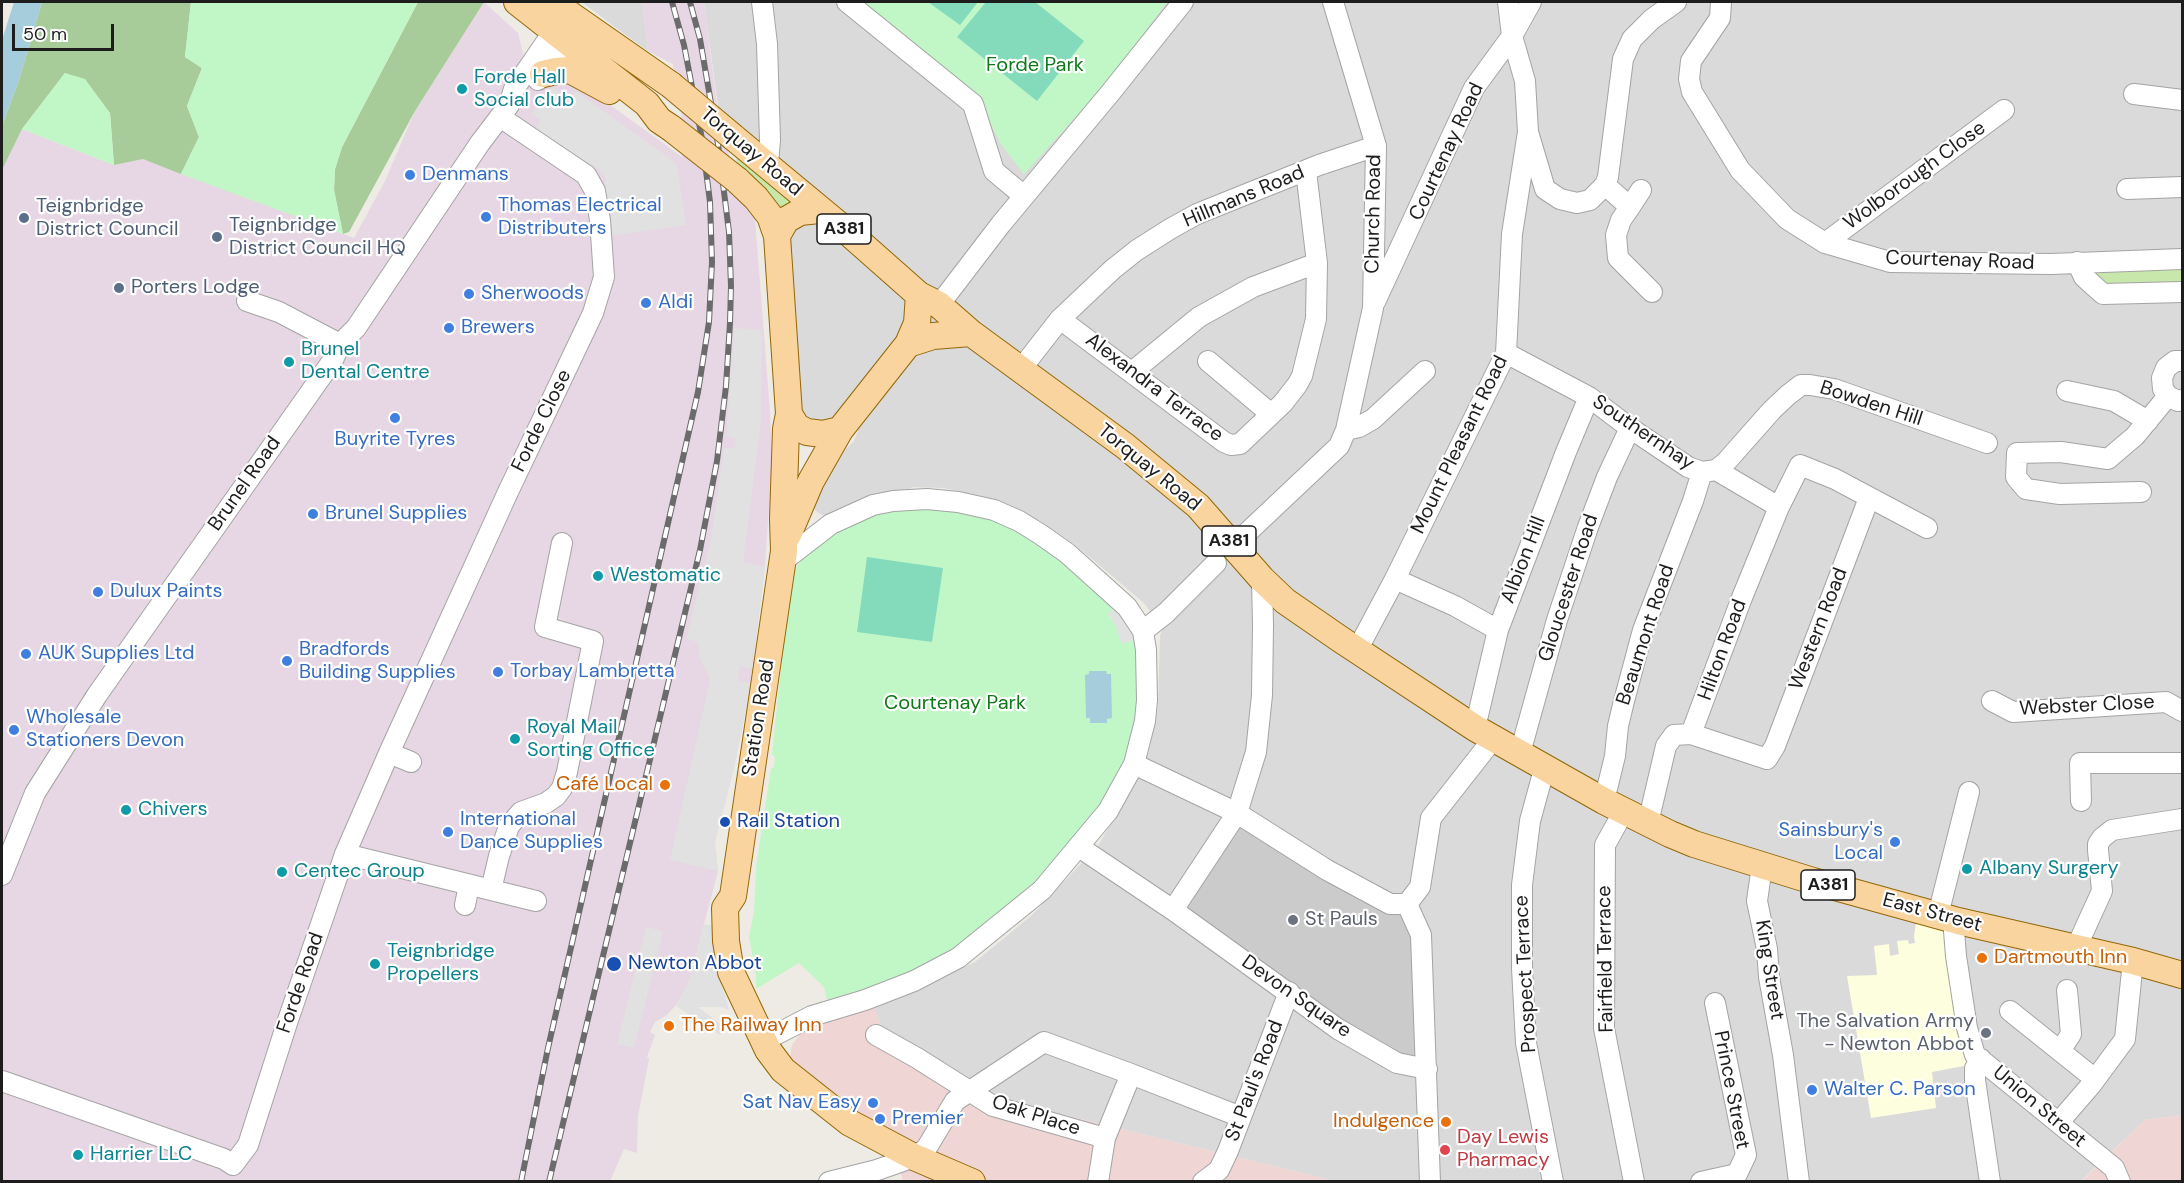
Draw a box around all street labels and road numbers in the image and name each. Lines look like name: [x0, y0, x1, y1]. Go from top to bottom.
street label: Courtenay Road: [1405, 79, 1489, 225]
street label: Torquay Road: [695, 102, 807, 202]
street label: Wolborough Close: [1839, 117, 1991, 235]
street label: Church Road: [1361, 154, 1387, 274]
street label: Hillmans Road: [1180, 161, 1308, 233]
road number: A381: [817, 214, 871, 244]
street label: Courtenay Road: [1885, 246, 2035, 276]
street label: Alexandra Terrace: [1080, 328, 1228, 448]
street label: Mount Pleasant Road: [1406, 352, 1514, 538]
street label: Forde Close: [507, 366, 577, 476]
street label: Bowden Hill: [1817, 376, 1925, 432]
street label: Southernhay: [1588, 390, 1698, 476]
street label: Torquay Road: [1093, 419, 1205, 517]
street label: Brunel Road: [204, 432, 286, 536]
street label: Gloucester Road: [1534, 511, 1604, 665]
street label: Albion Hill: [1496, 513, 1552, 607]
road number: A381: [1202, 526, 1256, 556]
street label: Beaumont Road: [1612, 562, 1680, 708]
street label: Western Road: [1785, 564, 1853, 694]
street label: Hilton Road: [1694, 596, 1752, 704]
street label: Station Road: [738, 658, 780, 778]
street label: Webster Close: [2019, 690, 2155, 722]
road number: A381: [1801, 870, 1855, 900]
street label: Fairfield Terrace: [1593, 885, 1619, 1033]
street label: East Street: [1880, 888, 1984, 938]
street label: Prospect Terrace: [1510, 894, 1542, 1054]
street label: King Street: [1749, 918, 1789, 1022]
street label: Forde Road: [273, 929, 329, 1037]
street label: Devon Square: [1237, 950, 1355, 1044]
street label: St Paul's Road: [1221, 1017, 1289, 1145]
street label: Prince Street: [1708, 1029, 1754, 1151]
street label: Union Street: [1987, 1061, 2091, 1153]
street label: Oak Place: [989, 1090, 1083, 1142]

